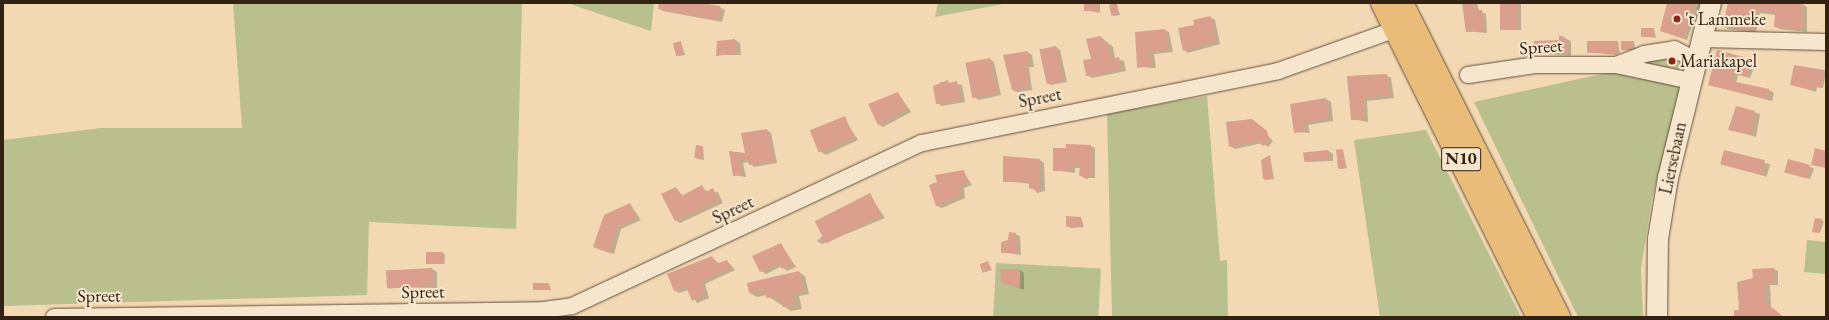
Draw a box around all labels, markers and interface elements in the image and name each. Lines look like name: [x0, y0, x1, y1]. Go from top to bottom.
place label: 't Lammeke: [1685, 8, 1766, 30]
marker: 't Lammeke: [1672, 14, 1682, 24]
street label: Spreet: [1519, 35, 1563, 59]
place label: Mariakapel: [1680, 50, 1757, 72]
marker: Mariakapel: [1667, 56, 1677, 66]
street label: Spreet: [1017, 83, 1063, 113]
street label: Liersebaan: [1655, 120, 1691, 196]
road number: N10: [1441, 144, 1481, 174]
street label: Spreet: [709, 191, 757, 229]
street label: Spreet: [401, 281, 445, 303]
street label: Spreet: [77, 285, 121, 307]

